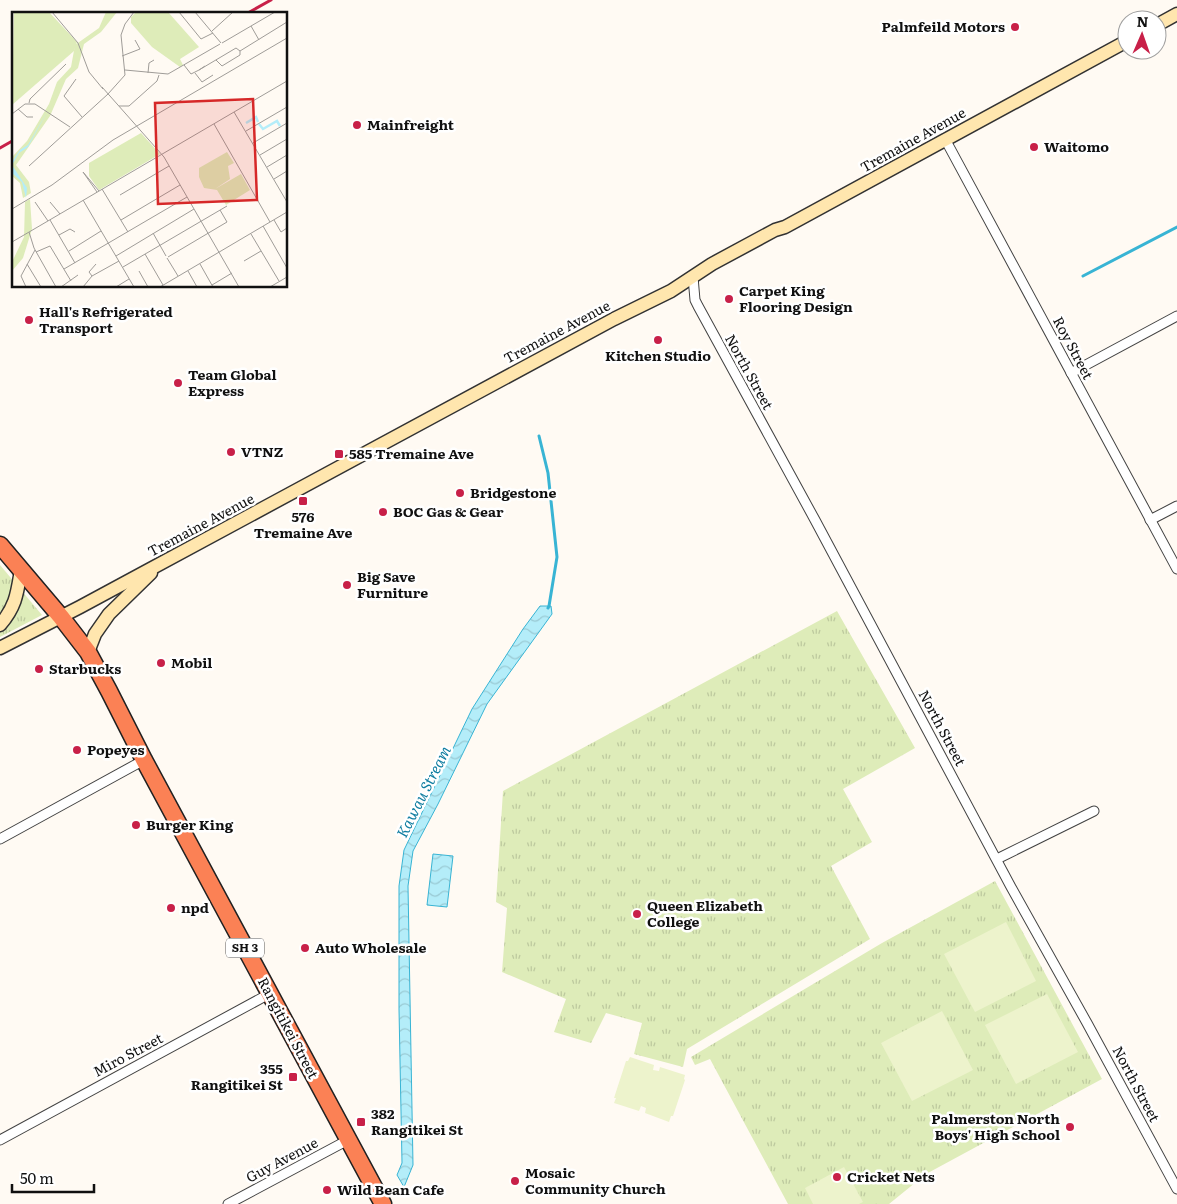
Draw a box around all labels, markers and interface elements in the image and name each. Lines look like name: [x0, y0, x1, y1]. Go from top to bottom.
north arrow: [1117, 10, 1167, 60]
text: N: [1136, 11, 1149, 31]
inset map: [12, 12, 288, 288]
place label: Palmfeild Motors: [882, 16, 1005, 36]
marker: Palmfeild Motors: [1009, 21, 1021, 33]
street label: Tremaine Avenue: [856, 102, 969, 176]
place label: Mainfreight: [367, 114, 455, 134]
marker: Mainfreight: [351, 119, 363, 131]
place label: Waitomo: [1044, 136, 1109, 156]
marker: Waitomo: [1028, 141, 1040, 153]
place label: Carpet King Flooring Design: [739, 280, 853, 316]
marker: Carpet King Flooring Design: [723, 293, 735, 305]
street label: Tremaine Avenue: [500, 295, 613, 368]
place label: Hall's Refrigerated Transport: [39, 301, 173, 337]
street label: Roy Street: [1049, 313, 1099, 383]
marker: Hall's Refrigerated Transport: [23, 314, 35, 326]
street label: North Street: [721, 330, 779, 413]
marker: Kitchen Studio: [652, 334, 664, 346]
place label: Kitchen Studio: [605, 345, 711, 365]
place label: Team Global Express: [188, 364, 277, 400]
marker: Team Global Express: [172, 377, 184, 389]
place label: VTNZ: [241, 441, 283, 461]
place label: 585 Tremaine Ave: [349, 443, 474, 463]
marker: VTNZ: [225, 446, 237, 458]
marker: 585 Tremaine Ave: [333, 448, 345, 460]
place label: Bridgestone: [470, 482, 557, 502]
marker: Bridgestone: [454, 487, 466, 499]
street label: Tremaine Avenue: [144, 488, 257, 561]
marker: 576 Tremaine Ave: [297, 495, 309, 507]
place label: BOC Gas & Gear: [393, 501, 504, 521]
place label: 576 Tremaine Ave: [254, 506, 352, 542]
marker: BOC Gas & Gear: [377, 506, 389, 518]
place label: Big Save Furniture: [357, 566, 428, 602]
marker: Big Save Furniture: [341, 579, 353, 591]
place label: Mobil: [171, 652, 212, 672]
marker: Mobil: [155, 657, 167, 669]
place label: Starbucks: [49, 658, 121, 678]
marker: Starbucks: [33, 663, 45, 675]
street label: North Street: [914, 686, 971, 769]
place label: Popeyes: [87, 739, 145, 759]
water label: Kawau Stream: [390, 741, 456, 841]
marker: Popeyes: [71, 744, 83, 756]
place label: Burger King: [146, 814, 234, 834]
marker: Burger King: [130, 819, 142, 831]
place label: Queen Elizabeth College: [647, 895, 763, 931]
place label: npd: [181, 897, 209, 917]
marker: npd: [165, 902, 177, 914]
marker: Queen Elizabeth College: [631, 908, 643, 920]
place label: Auto Wholesale: [315, 937, 427, 957]
road number: SH 3: [226, 938, 264, 958]
marker: Auto Wholesale: [299, 942, 311, 954]
street label: Rangitikei Street: [254, 973, 324, 1082]
street label: Miro Street: [89, 1027, 166, 1081]
street label: North Street: [1108, 1042, 1165, 1125]
place label: 355 Rangitikei St: [191, 1058, 284, 1094]
marker: 355 Rangitikei St: [287, 1071, 299, 1083]
place label: 382 Rangitikei St: [371, 1103, 464, 1139]
place label: Palmerston North Boys' High School: [931, 1108, 1060, 1144]
marker: 382 Rangitikei St: [355, 1116, 367, 1128]
marker: Palmerston North Boys' High School: [1064, 1121, 1076, 1133]
street label: Guy Avenue: [242, 1132, 321, 1186]
scale bar: [12, 1162, 95, 1194]
place label: Mosaic Community Church: [525, 1162, 666, 1198]
text: 50 m: [20, 1166, 54, 1189]
place label: Cricket Nets: [847, 1166, 935, 1186]
marker: Cricket Nets: [831, 1171, 843, 1183]
marker: Mosaic Community Church: [509, 1175, 521, 1187]
place label: Wild Bean Cafe: [337, 1179, 444, 1199]
marker: Wild Bean Cafe: [321, 1184, 333, 1196]

